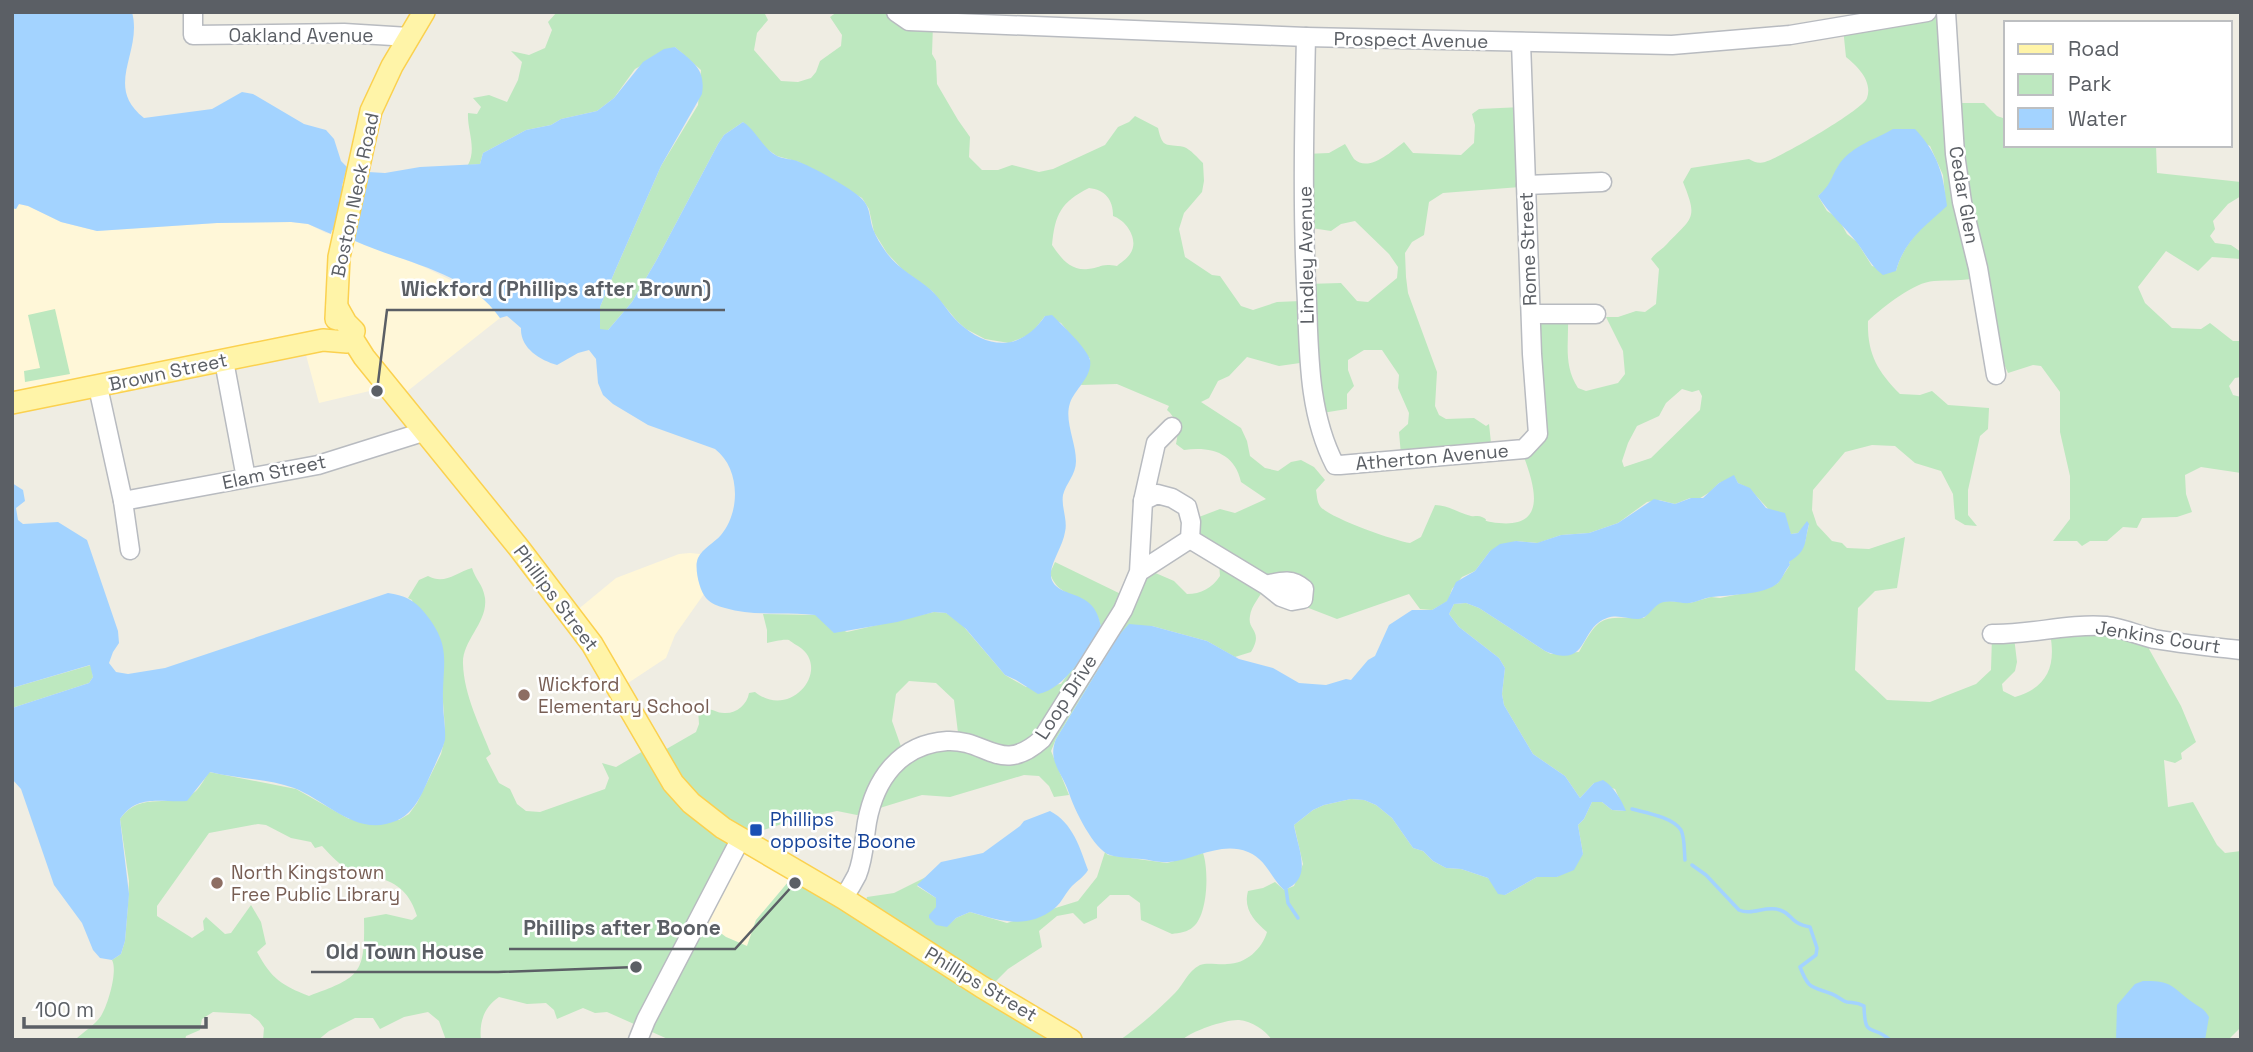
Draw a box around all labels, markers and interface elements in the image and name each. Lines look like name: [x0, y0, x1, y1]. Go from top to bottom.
legend: [2004, 21, 2232, 147]
street label: Oakland Avenue: [228, 23, 374, 48]
street label: Prospect Avenue: [1333, 26, 1489, 54]
text: Road: [2068, 35, 2120, 62]
text: Park: [2068, 70, 2112, 97]
text: Water: [2068, 105, 2127, 132]
street label: Boston Neck Road: [325, 110, 385, 280]
street label: Cedar Glen: [1943, 144, 1985, 246]
street label: Lindley Avenue: [1292, 186, 1320, 324]
street label: Rome Street: [1514, 191, 1542, 307]
callout: Wickford (Phillips after Brown): [387, 268, 725, 310]
text: Wickford (Phillips after Brown): [401, 275, 711, 302]
street label: Brown Street: [106, 347, 230, 397]
street label: Atherton Avenue: [1354, 438, 1510, 476]
street label: Elam Street: [220, 449, 328, 495]
street label: Phillips Street: [508, 540, 604, 656]
street label: Jenkins Court: [2094, 615, 2222, 659]
street label: Loop Drive: [1029, 650, 1103, 744]
place label: Wickford Elementary School: [538, 672, 710, 719]
marker: Wickford Elementary School: [516, 687, 532, 703]
place label: Phillips opposite Boone: [770, 807, 916, 854]
marker: Phillips opposite Boone: [748, 822, 764, 838]
place label: North Kingstown Free Public Library: [231, 860, 400, 907]
marker: North Kingstown Free Public Library: [209, 875, 225, 891]
callout: Phillips after Boone: [509, 907, 735, 949]
text: Phillips after Boone: [523, 914, 721, 941]
callout: Old Town House: [311, 930, 498, 972]
text: Old Town House: [326, 938, 484, 965]
street label: Phillips Street: [920, 941, 1042, 1027]
scale bar: [24, 986, 206, 1030]
text: 100 m: [35, 996, 94, 1023]

